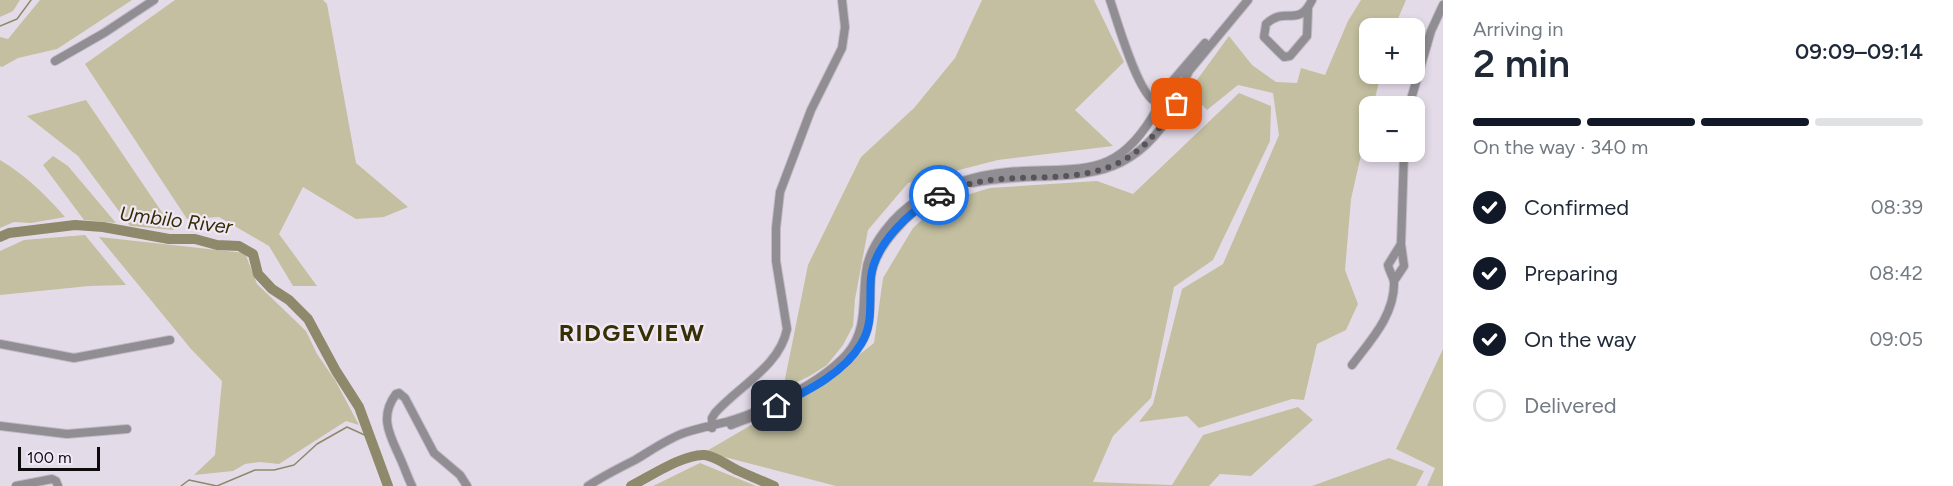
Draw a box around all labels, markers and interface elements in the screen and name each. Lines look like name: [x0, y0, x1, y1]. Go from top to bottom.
text: Arriving in: [1473, 17, 1563, 41]
map controls: [1359, 18, 1425, 162]
button: +: [1359, 18, 1425, 84]
text: 09:09–09:14: [1795, 38, 1923, 65]
text: 2 min: [1473, 40, 1570, 87]
pin: [1151, 78, 1202, 129]
icon: bag: [1160, 87, 1193, 120]
button: −: [1359, 96, 1425, 162]
text: On the way · 340 m: [1473, 135, 1648, 159]
courier: [909, 165, 969, 225]
icon: car: [923, 179, 956, 212]
icon: check: [1473, 191, 1506, 224]
text: Confirmed: [1524, 194, 1629, 221]
text: 08:39: [1871, 195, 1923, 219]
water label: Umbilo River: [118, 201, 235, 239]
icon: check: [1473, 257, 1506, 290]
text: Preparing: [1524, 260, 1618, 287]
text: 08:42: [1869, 261, 1923, 285]
district label: RIDGEVIEW: [559, 318, 705, 347]
icon: check: [1473, 323, 1506, 356]
text: On the way: [1524, 326, 1636, 353]
text: 09:05: [1869, 327, 1923, 351]
pin: [751, 380, 802, 431]
icon: home: [760, 389, 793, 422]
text: Delivered: [1524, 392, 1617, 419]
scale bar: [18, 444, 100, 472]
text: 100 m: [27, 448, 72, 467]

